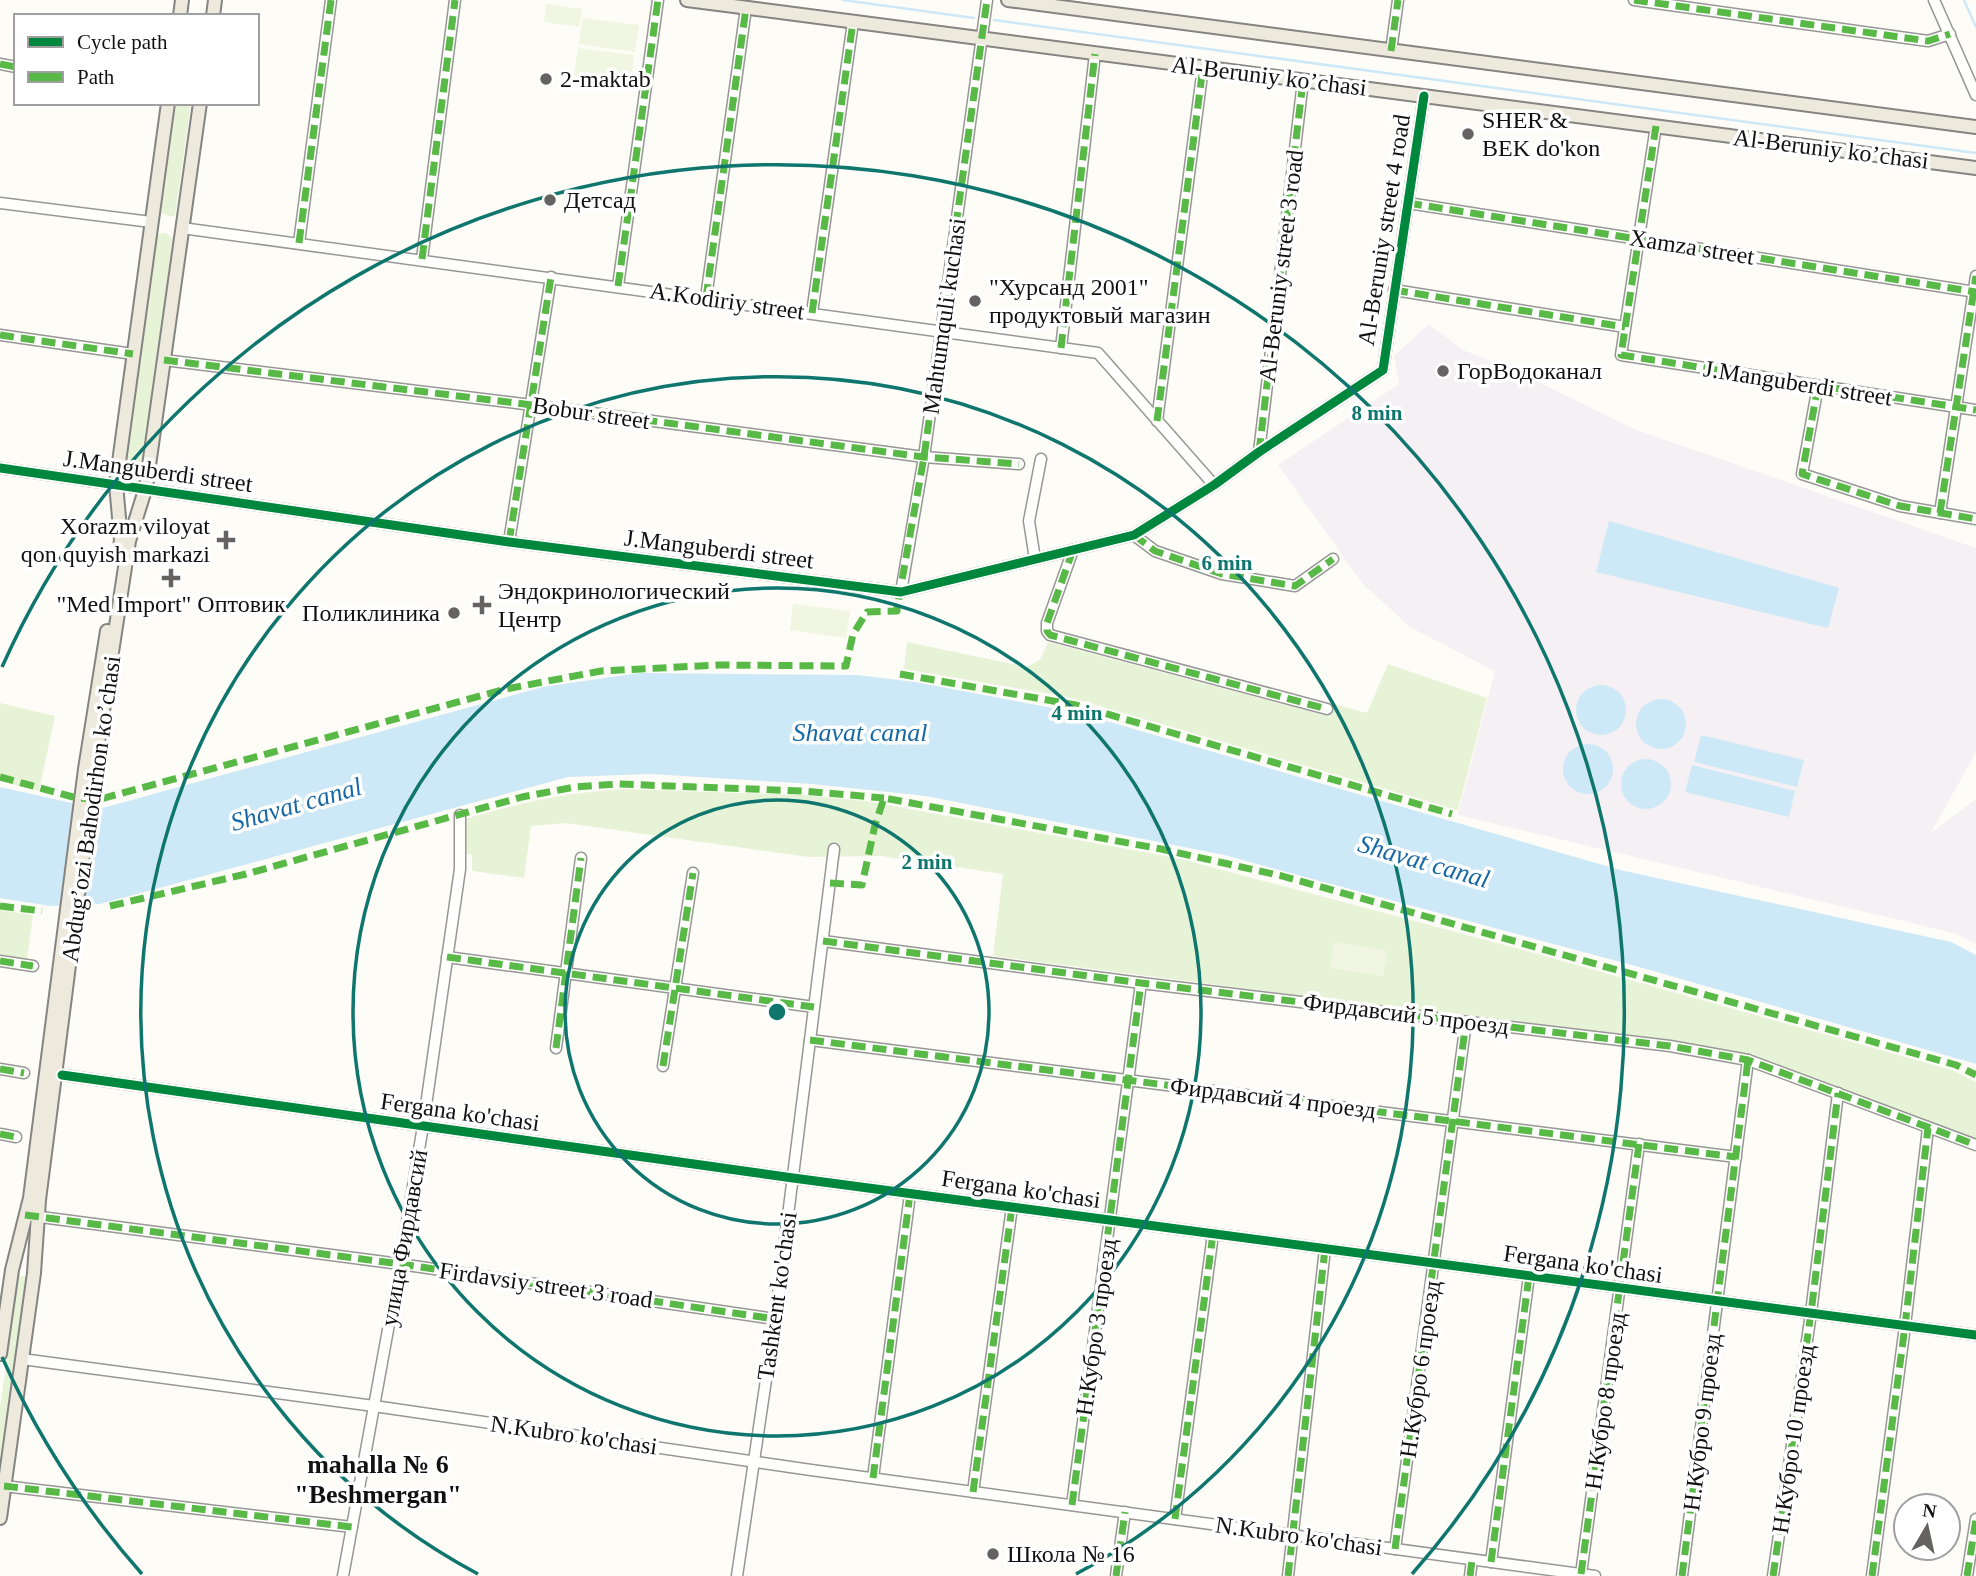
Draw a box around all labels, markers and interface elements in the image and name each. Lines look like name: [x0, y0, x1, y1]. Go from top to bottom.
legend: [14, 14, 259, 105]
text: Cycle path: [77, 30, 168, 54]
street label: Al-Beruniy ko’chasi: [1170, 51, 1368, 101]
text: Path: [77, 65, 115, 89]
place label: 2-maktab: [560, 66, 651, 92]
marker: 2-maktab: [538, 71, 554, 87]
place label: SHER & BEK do'kon: [1482, 107, 1600, 161]
street label: Al-Beruniy street 4 road: [1353, 112, 1415, 348]
street label: Al-Beruniy ko’chasi: [1732, 124, 1930, 174]
marker: SHER & BEK do'kon: [1460, 126, 1476, 142]
street label: Al-Beruniy street 3 road: [1254, 148, 1308, 384]
place label: Детсад: [564, 187, 636, 213]
marker: Детсад: [542, 192, 558, 208]
street label: Mahtumquli kuchasi: [917, 216, 971, 416]
street label: Xamza street: [1628, 224, 1757, 270]
place label: "Хурсанд 2001" продуктовый магазин: [989, 274, 1211, 328]
street label: A.Kodiriy street: [648, 277, 806, 325]
marker: "Хурсанд 2001" продуктовый магазин: [967, 293, 983, 309]
street label: J.Manguberdi street: [1702, 355, 1894, 411]
place label: ГорВодоканал: [1457, 358, 1602, 384]
marker: ГорВодоканал: [1435, 363, 1451, 379]
street label: Bobur street: [531, 392, 652, 434]
text: 8 min: [1352, 401, 1403, 425]
street label: J.Manguberdi street: [62, 445, 255, 497]
place label: Xorazm viloyat qon quyish markazi: [21, 513, 210, 567]
street label: J.Manguberdi street: [623, 524, 816, 574]
marker: Xorazm viloyat qon quyish markazi: [216, 530, 236, 550]
text: 6 min: [1202, 551, 1253, 575]
marker: "Med Import" Оптовик: [163, 570, 179, 586]
place label: Эндокринологический Центр: [498, 578, 730, 632]
place label: "Med Import" Оптовик: [56, 591, 286, 617]
marker: Эндокринологический Центр: [472, 595, 492, 615]
place label: Поликлиника: [302, 600, 440, 626]
marker: Поликлиника: [446, 605, 462, 621]
street label: Abdug’ozi Bahodirhon ko’chasi: [57, 654, 125, 964]
text: 4 min: [1052, 701, 1103, 725]
water label: Shavat canal: [792, 718, 928, 747]
water label: Shavat canal: [227, 772, 365, 837]
water label: Shavat canal: [1355, 829, 1493, 894]
text: 2 min: [902, 850, 953, 874]
street label: Фирдавсий 5 проезд: [1302, 988, 1510, 1040]
centre of rings: [765, 1000, 789, 1024]
street label: Фирдавсий 4 проезд: [1169, 1072, 1377, 1124]
street label: Fergana ko'chasi: [379, 1088, 542, 1136]
street label: улица Фирдавсий: [376, 1147, 432, 1328]
street label: Fergana ko'chasi: [940, 1165, 1103, 1213]
street label: Tashkent ko'chasi: [752, 1210, 802, 1382]
street label: Н.Кубро 3 проезд: [1071, 1237, 1121, 1417]
street label: Fergana ko'chasi: [1502, 1240, 1665, 1288]
street label: Firdavsiy street 3 road: [438, 1257, 654, 1313]
street label: Н.Кубро 6 проезд: [1395, 1279, 1445, 1459]
street label: Н.Кубро 8 проезд: [1580, 1311, 1630, 1491]
street label: Н.Кубро 9 проезд: [1678, 1332, 1726, 1512]
street label: Н.Кубро 10 проезд: [1767, 1343, 1819, 1535]
street label: N.Kubro ko'chasi: [489, 1410, 659, 1460]
district label: mahalla № 6 "Beshmergan": [294, 1450, 462, 1509]
north arrow: [1892, 1492, 1962, 1562]
text: N: [1921, 1499, 1938, 1522]
street label: N.Kubro ko'chasi: [1214, 1511, 1384, 1561]
place label: Школа № 16: [1007, 1541, 1135, 1567]
marker: Школа № 16: [985, 1546, 1001, 1562]

